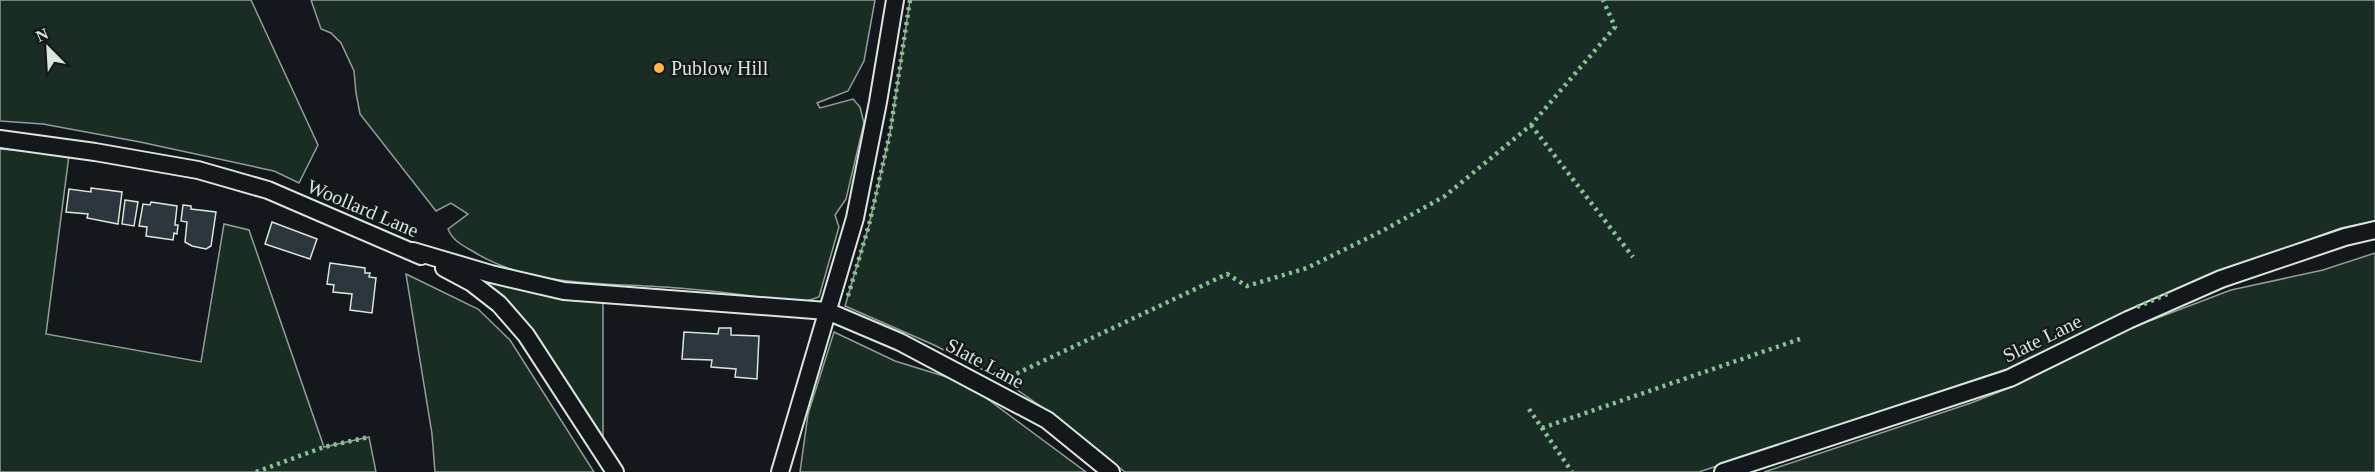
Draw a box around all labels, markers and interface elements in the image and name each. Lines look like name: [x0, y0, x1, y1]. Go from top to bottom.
north arrow: [18, 18, 78, 78]
text: N: [33, 24, 51, 45]
place label: Publow Hill: [671, 57, 769, 79]
marker: Publow Hill: [652, 61, 666, 75]
street label: Woollard Lane: [304, 175, 422, 241]
street label: Slate Lane: [1999, 309, 2085, 367]
street label: Slate Lane: [942, 333, 1028, 393]

